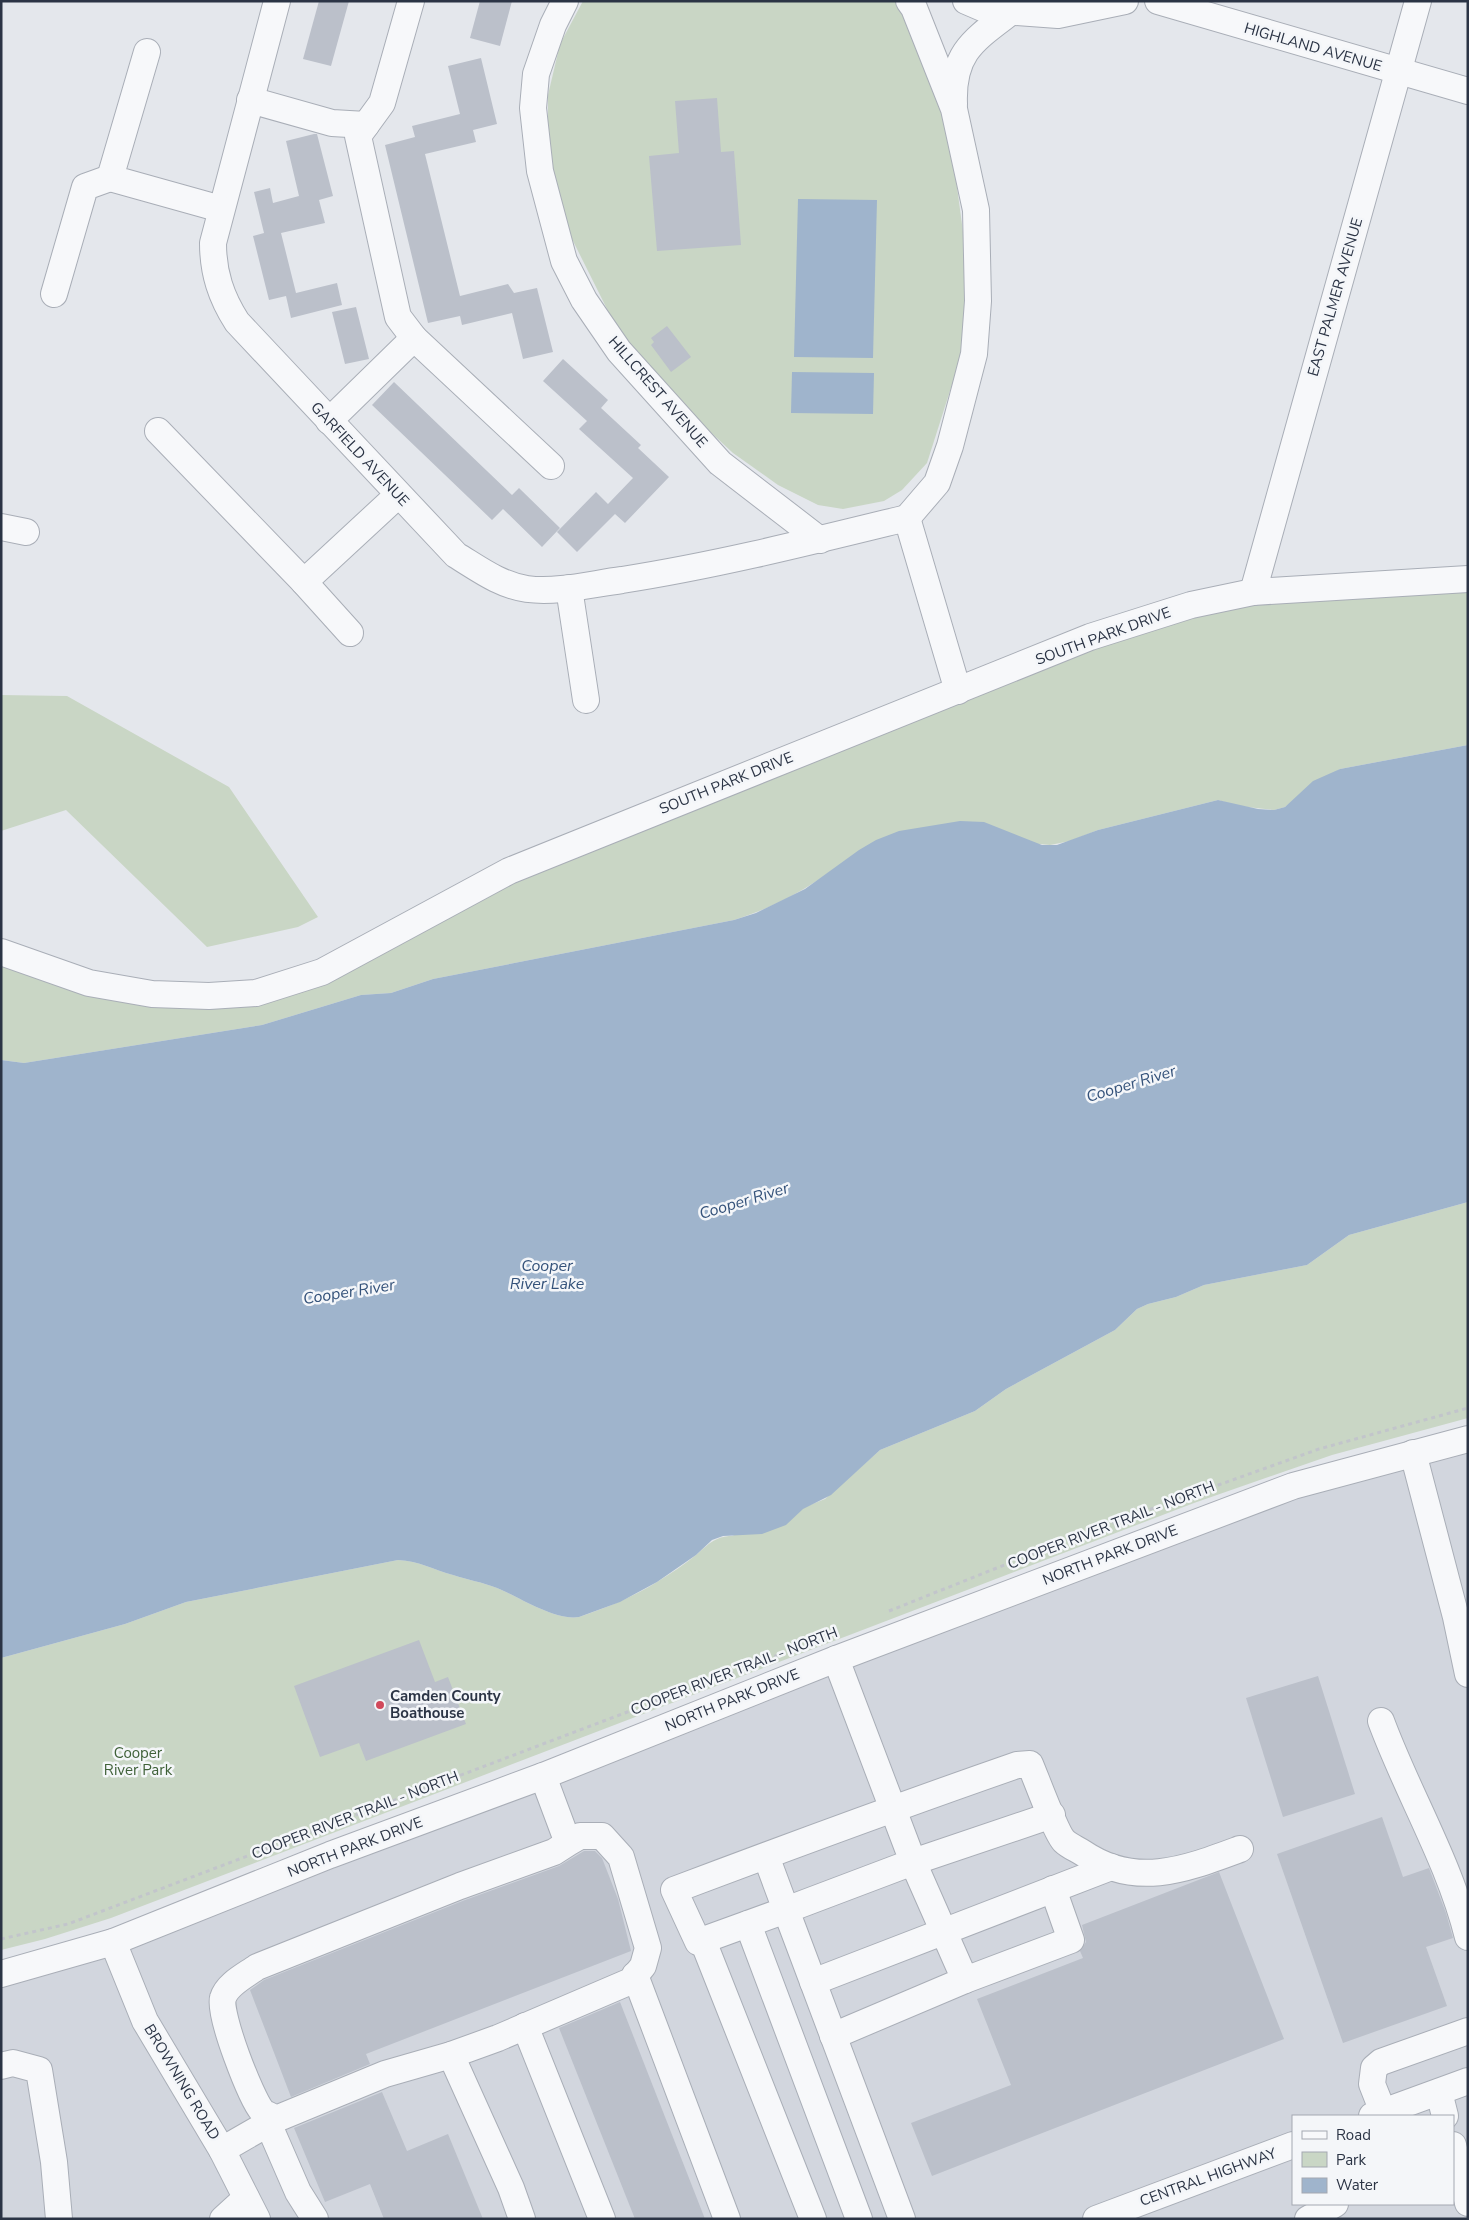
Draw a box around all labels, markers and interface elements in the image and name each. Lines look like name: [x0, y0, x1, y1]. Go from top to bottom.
street label: HIGHLAND AVENUE: [1242, 18, 1384, 76]
street label: EAST PALMER AVENUE: [1303, 215, 1367, 379]
street label: HILLCREST AVENUE: [604, 332, 712, 452]
street label: GARFIELD AVENUE: [306, 398, 414, 510]
street label: SOUTH PARK DRIVE: [1033, 602, 1173, 670]
street label: SOUTH PARK DRIVE: [656, 747, 796, 819]
water label: Cooper River: [1084, 1060, 1180, 1108]
water label: Cooper River: [697, 1177, 793, 1225]
water label: Cooper River Lake: [510, 1255, 585, 1295]
water label: Cooper River: [302, 1274, 398, 1310]
street label: COOPER RIVER TRAIL - NORTH: [1005, 1476, 1217, 1574]
street label: NORTH PARK DRIVE: [1039, 1520, 1181, 1590]
street label: COOPER RIVER TRAIL - NORTH: [628, 1622, 840, 1720]
street label: NORTH PARK DRIVE: [662, 1664, 802, 1736]
place label: Camden County Boathouse: [390, 1686, 501, 1723]
marker: Camden County Boathouse: [374, 1699, 386, 1711]
park label: Cooper River Park: [104, 1743, 173, 1780]
street label: COOPER RIVER TRAIL - NORTH: [249, 1766, 461, 1864]
street label: NORTH PARK DRIVE: [284, 1812, 426, 1882]
street label: BROWNING ROAD: [139, 2020, 225, 2144]
legend: [1292, 2115, 1454, 2205]
text: Road: [1336, 2125, 1371, 2145]
street label: CENTRAL HIGHWAY: [1137, 2143, 1280, 2211]
text: Park: [1336, 2150, 1366, 2170]
text: Water: [1336, 2175, 1379, 2195]

